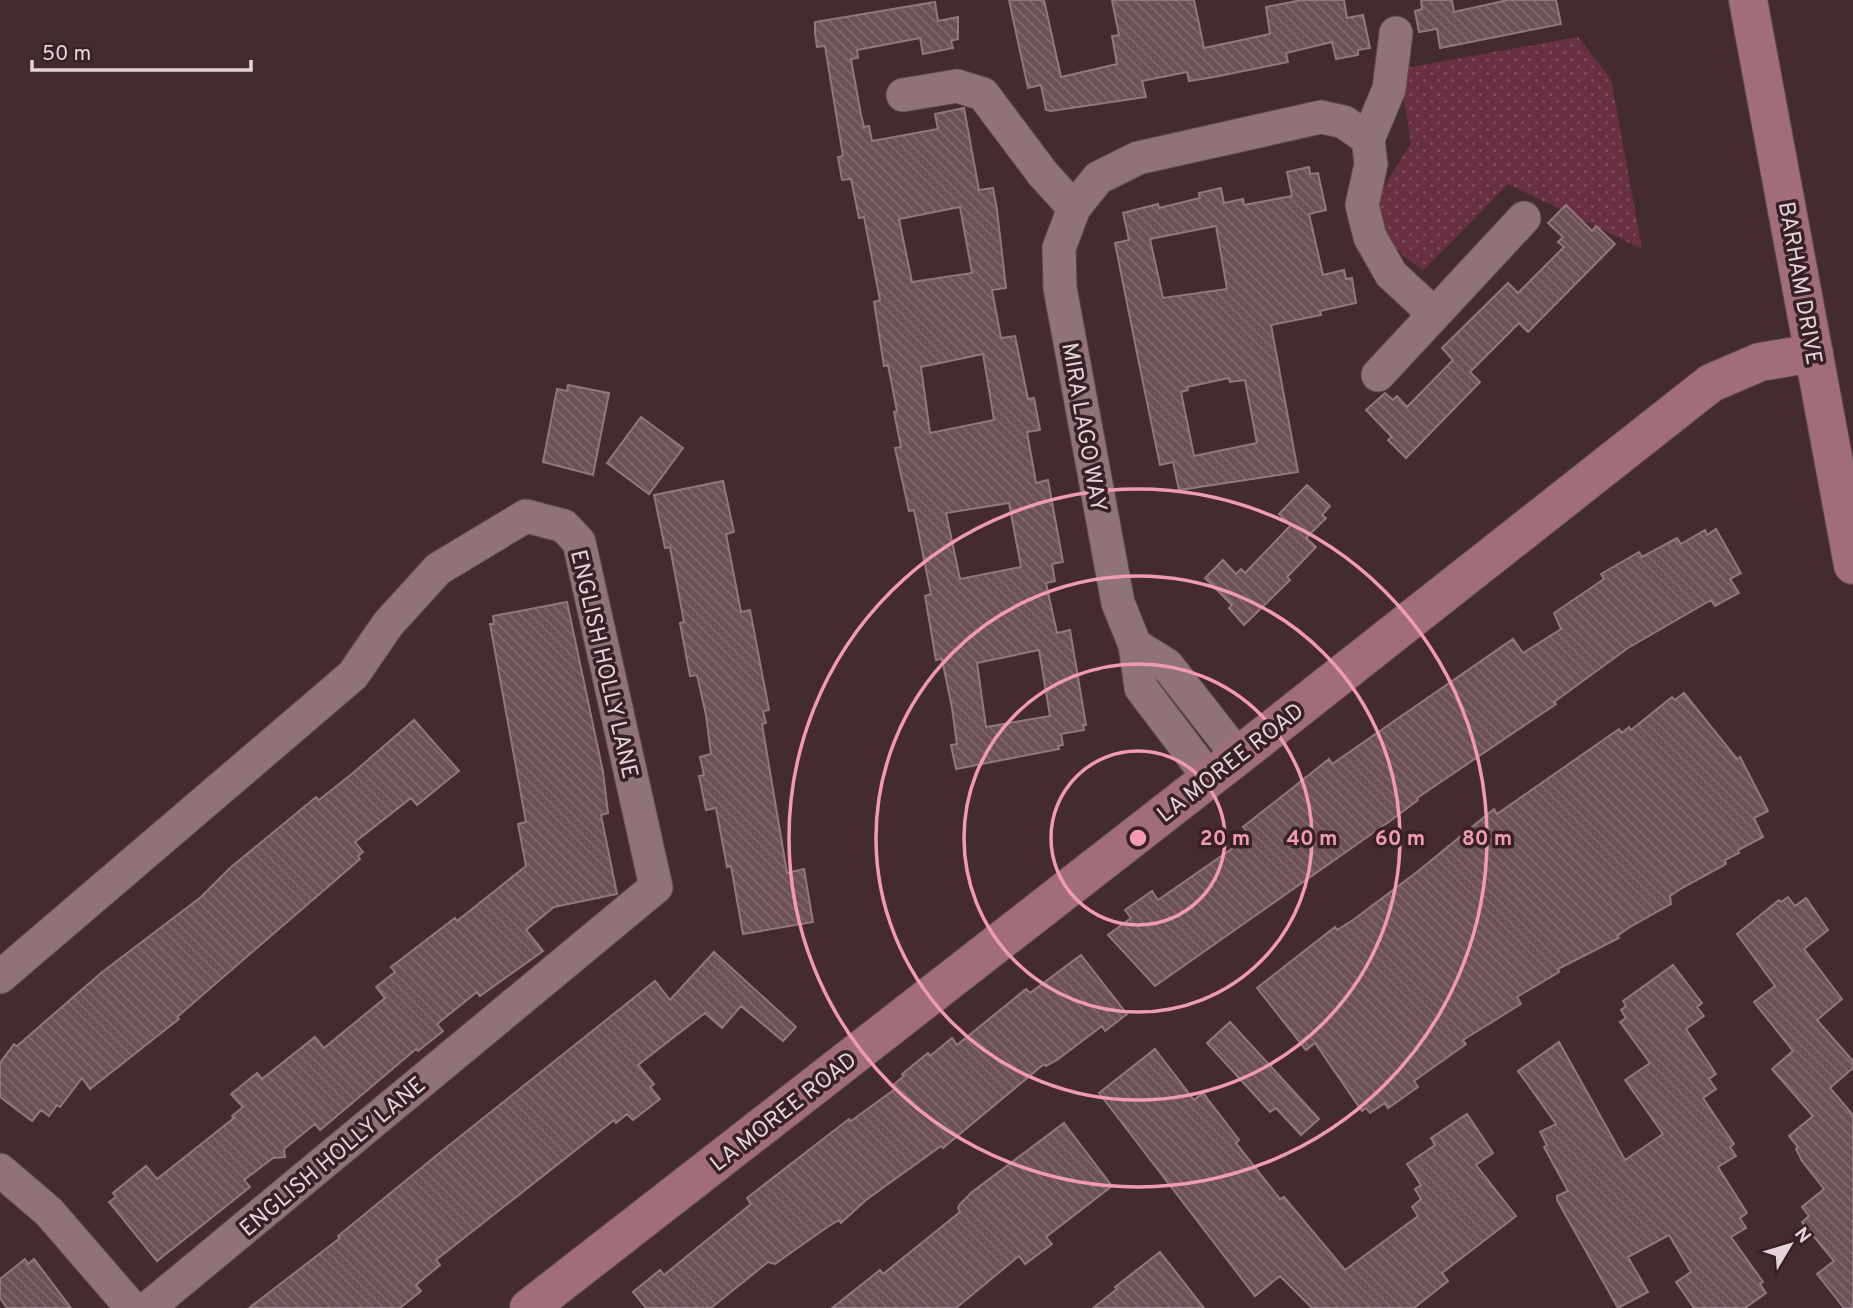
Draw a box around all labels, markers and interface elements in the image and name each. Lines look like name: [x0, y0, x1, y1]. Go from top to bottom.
scale bar: [32, 28, 250, 72]
text: 50 m: [42, 41, 91, 68]
street label: BARHAM DRIVE: [1770, 200, 1827, 367]
street label: MIRA LAGO WAY: [1053, 340, 1112, 514]
street label: ENGLISH HOLLY LANE: [562, 547, 643, 782]
street label: LA MOREE ROAD: [1152, 698, 1311, 830]
centre of rings: [1126, 826, 1150, 850]
text: 20 m: [1200, 826, 1250, 853]
text: 40 m: [1287, 826, 1337, 853]
text: 60 m: [1375, 826, 1425, 853]
text: 80 m: [1462, 826, 1512, 853]
street label: LA MOREE ROAD: [705, 1047, 864, 1179]
street label: ENGLISH HOLLY LANE: [235, 1071, 433, 1244]
north arrow: [1755, 1210, 1825, 1280]
text: N: [1788, 1223, 1815, 1249]

